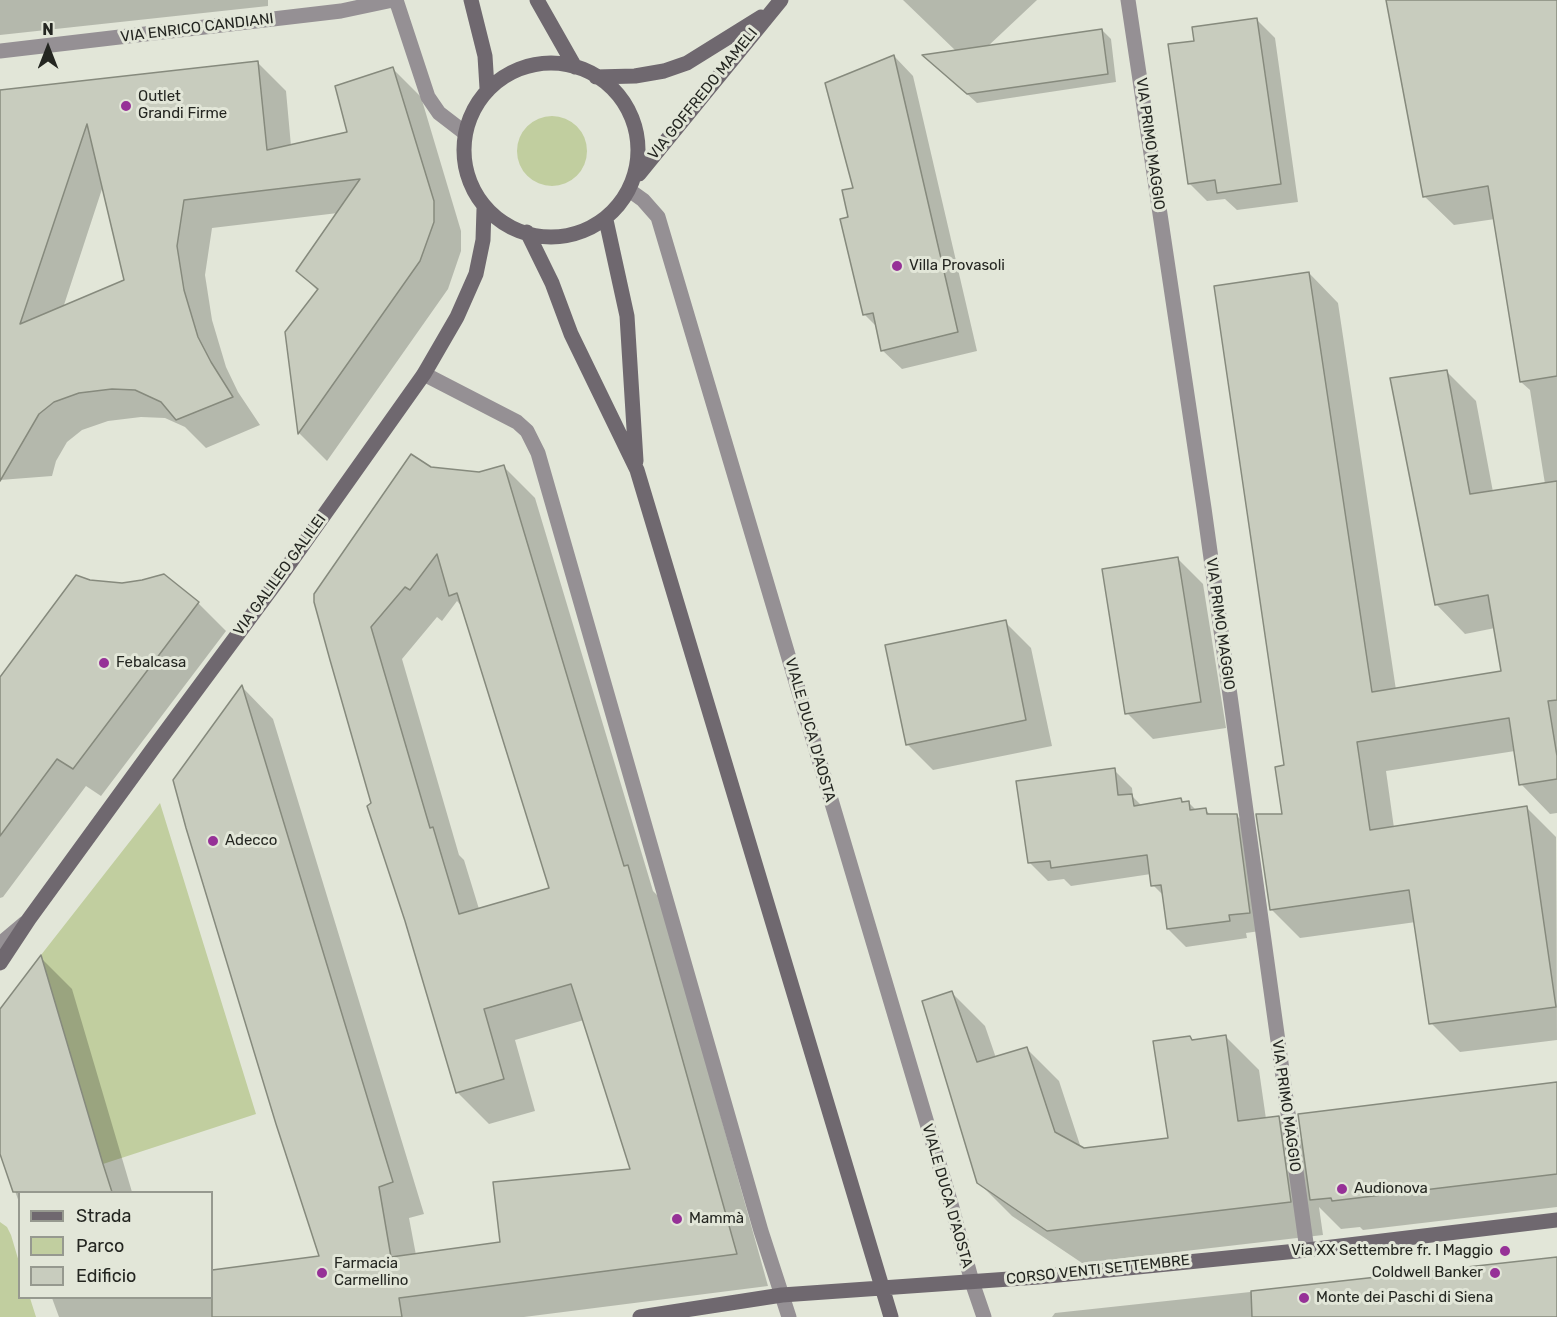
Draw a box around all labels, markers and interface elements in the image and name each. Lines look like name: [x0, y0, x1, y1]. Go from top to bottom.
street label: VIA ENRICO CANDIANI: [119, 10, 275, 46]
north arrow: [18, 18, 78, 78]
text: N: [42, 20, 54, 39]
street label: VIA GOFFREDO MAMELI: [644, 25, 762, 163]
street label: VIA PRIMO MAGGIO: [1132, 77, 1168, 211]
place label: Outlet Grandi Firme: [138, 88, 227, 123]
marker: Outlet Grandi Firme: [119, 99, 133, 113]
place label: Villa Provasoli: [909, 257, 1005, 275]
marker: Villa Provasoli: [890, 259, 904, 273]
street label: VIA GALILEO GALILEI: [230, 511, 330, 639]
street label: VIA PRIMO MAGGIO: [1202, 557, 1238, 691]
place label: Febalcasa: [116, 654, 186, 672]
marker: Febalcasa: [97, 656, 111, 670]
street label: VIALE DUCA D'AOSTA: [781, 656, 839, 804]
place label: Adecco: [225, 832, 277, 850]
marker: Adecco: [206, 834, 220, 848]
street label: VIA PRIMO MAGGIO: [1268, 1039, 1304, 1173]
street label: VIALE DUCA D'AOSTA: [918, 1122, 976, 1270]
place label: Audionova: [1354, 1180, 1428, 1198]
marker: Audionova: [1335, 1182, 1349, 1196]
legend: [18, 1191, 213, 1299]
text: Strada: [76, 1205, 132, 1227]
place label: Mammà: [689, 1210, 744, 1228]
marker: Mammà: [670, 1212, 684, 1226]
text: Parco: [76, 1235, 124, 1257]
place label: Via XX Settembre fr. I Maggio: [1291, 1242, 1493, 1260]
marker: Via XX Settembre fr. I Maggio: [1498, 1244, 1512, 1258]
street label: CORSO VENTI SETTEMBRE: [1005, 1251, 1191, 1289]
place label: Farmacia Carmellino: [334, 1255, 408, 1290]
place label: Coldwell Banker: [1372, 1264, 1483, 1282]
text: Edificio: [76, 1265, 136, 1287]
marker: Farmacia Carmellino: [315, 1266, 329, 1280]
marker: Coldwell Banker: [1488, 1266, 1502, 1280]
place label: Monte dei Paschi di Siena: [1316, 1289, 1493, 1307]
marker: Monte dei Paschi di Siena: [1297, 1291, 1311, 1305]

